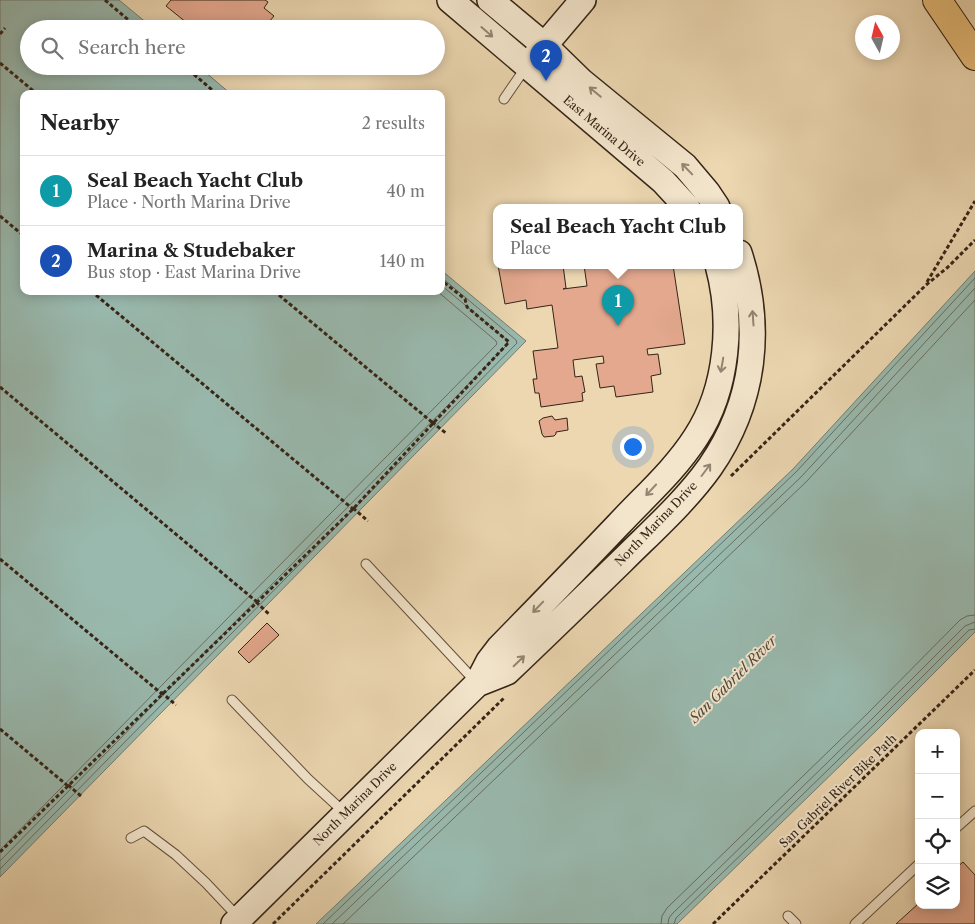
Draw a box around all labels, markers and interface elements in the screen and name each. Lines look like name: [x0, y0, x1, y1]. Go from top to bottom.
north arrow: [855, 15, 900, 60]
search box: [20, 20, 445, 75]
one-way arrow: [480, 26, 493, 37]
icon: search: [38, 34, 66, 62]
text: Search here: [78, 36, 186, 59]
pin: 2: [530, 40, 562, 81]
one-way arrow: [589, 87, 602, 98]
street label: East Marina Drive: [560, 92, 649, 169]
text: Nearby: [40, 110, 119, 135]
text: 2 results: [362, 113, 425, 133]
one-way arrow: [681, 163, 693, 175]
text: Seal Beach Yacht Club: [87, 169, 303, 192]
text: 1: [52, 181, 60, 201]
text: 40 m: [386, 181, 425, 201]
text: Place · North Marina Drive: [87, 192, 291, 212]
popup: [493, 204, 743, 269]
text: Seal Beach Yacht Club: [510, 215, 726, 238]
text: Place: [510, 238, 551, 258]
text: Marina & Studebaker: [87, 239, 295, 262]
text: 2: [51, 251, 61, 271]
text: 140 m: [380, 251, 425, 271]
text: Bus stop · East Marina Drive: [87, 262, 301, 282]
pin: 1: [602, 285, 634, 326]
one-way arrow: [748, 310, 757, 326]
one-way arrow: [716, 356, 726, 372]
your location: [620, 434, 646, 460]
one-way arrow: [701, 464, 712, 477]
street label: North Marina Drive: [611, 478, 700, 569]
one-way arrow: [645, 484, 657, 496]
one-way arrow: [532, 601, 544, 614]
water label: San Gabriel River: [685, 630, 782, 727]
one-way arrow: [513, 655, 525, 667]
map controls: [915, 729, 960, 909]
button: +: [915, 729, 960, 774]
street label: San Gabriel River Bike Path: [776, 730, 900, 851]
street label: North Marina Drive: [310, 759, 400, 849]
button: −: [915, 774, 960, 819]
button: locate: [915, 819, 960, 864]
button: layers: [915, 864, 960, 909]

